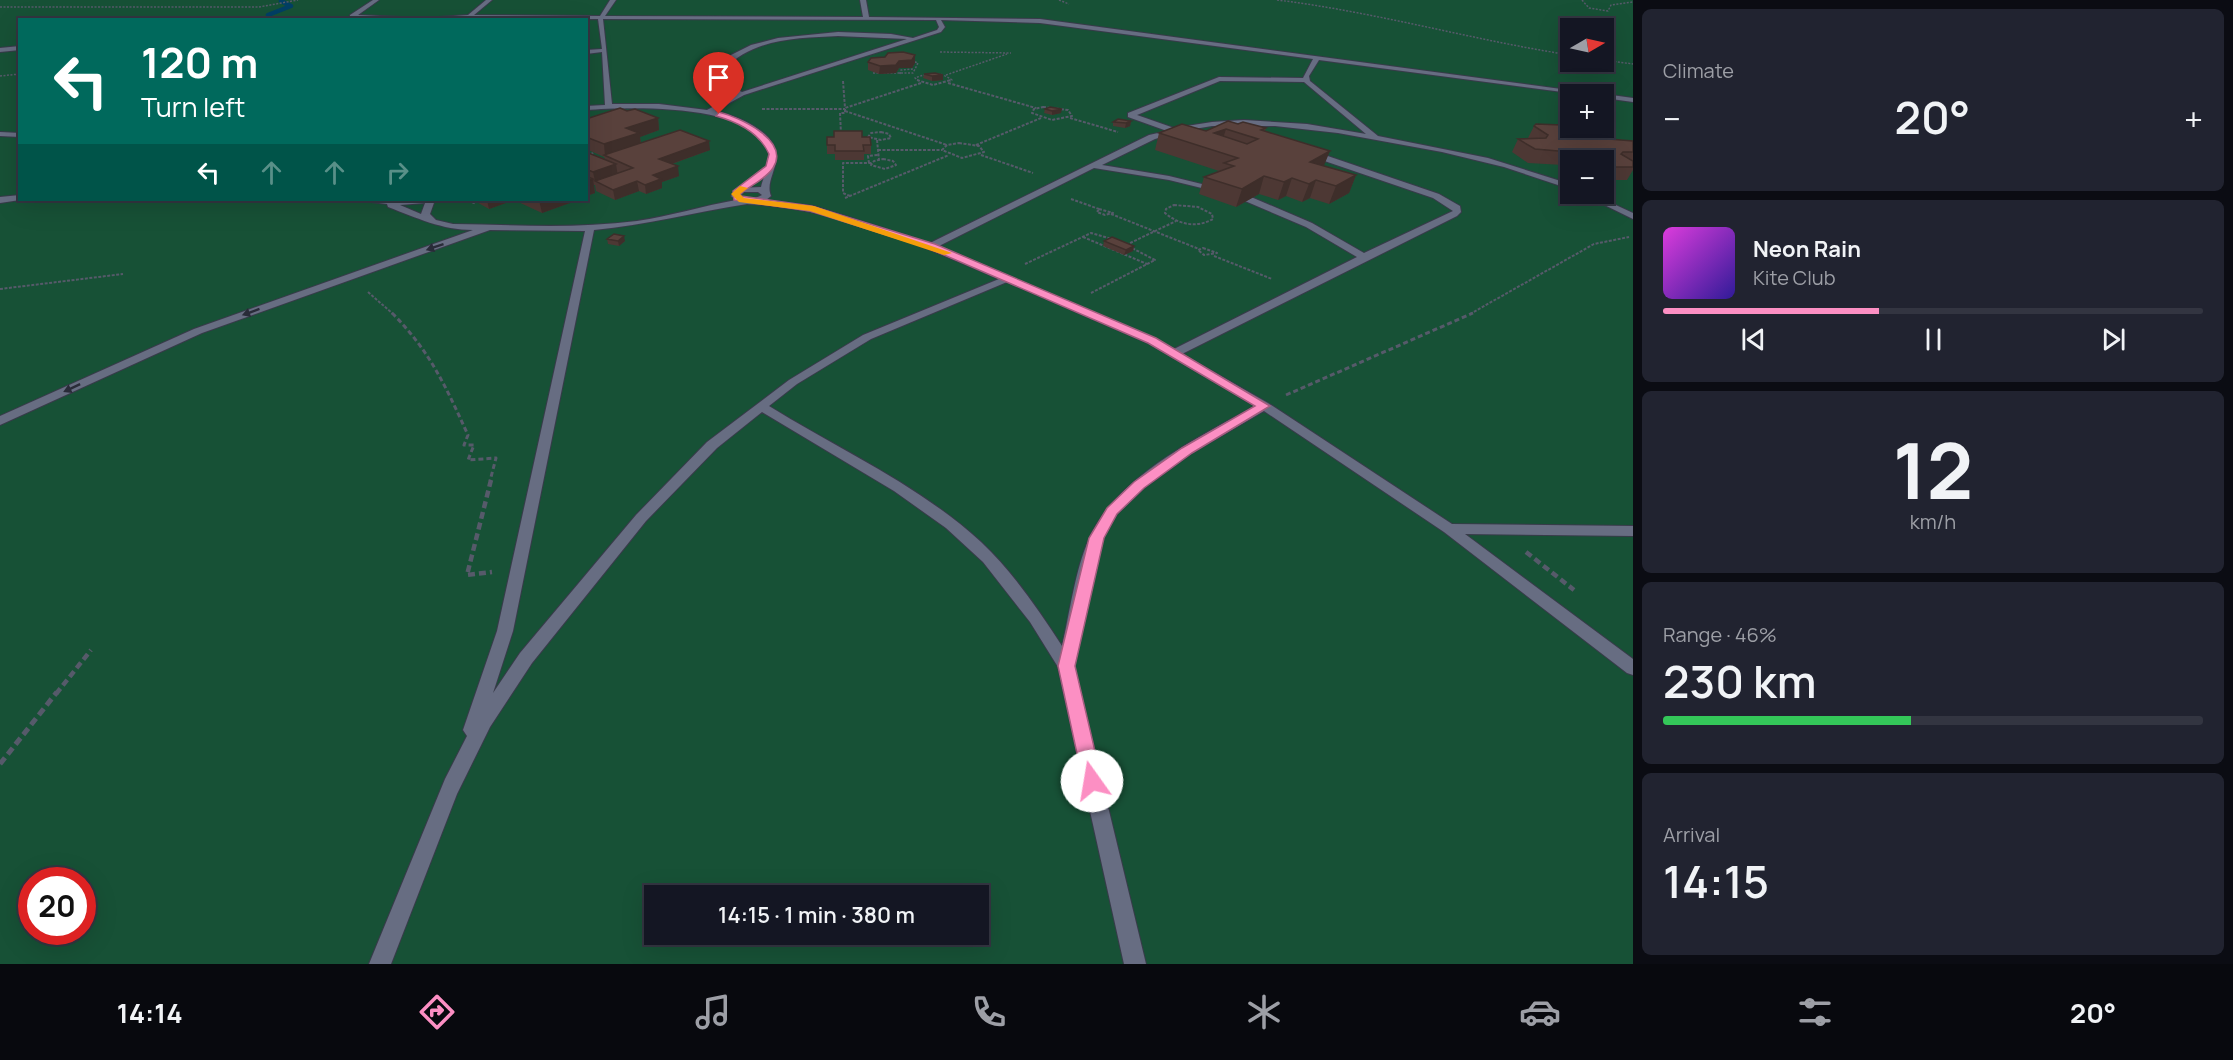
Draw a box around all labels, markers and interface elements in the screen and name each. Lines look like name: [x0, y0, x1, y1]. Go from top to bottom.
north arrow: [1560, 18, 1614, 72]
map controls: [1560, 18, 1614, 204]
text: 120 m: [141, 33, 258, 91]
icon: left: [42, 42, 120, 120]
pin: [693, 52, 744, 114]
text: Climate: [1663, 57, 1734, 84]
icon: arrive: [702, 61, 735, 94]
button: +: [1560, 84, 1614, 138]
text: 20°: [1895, 86, 1970, 148]
text: Turn left: [141, 88, 245, 125]
text: −: [1663, 96, 1681, 141]
text: +: [2184, 96, 2203, 141]
button: −: [1560, 150, 1614, 204]
icon: left: [192, 156, 225, 189]
icon: ahead: [255, 156, 288, 189]
icon: ahead: [318, 156, 351, 189]
icon: right: [381, 156, 414, 189]
text: Neon Rain: [1753, 234, 1861, 264]
one-way arrow: [426, 242, 444, 252]
text: Kite Club: [1753, 264, 1836, 291]
one-way arrow: [242, 308, 260, 318]
icon: previous: [1737, 323, 1770, 356]
icon: pause: [1917, 323, 1950, 356]
icon: next: [2097, 323, 2130, 356]
one-way arrow: [63, 384, 80, 393]
text: 12: [1893, 416, 1973, 522]
text: km/h: [1910, 508, 1956, 535]
text: Range · 46%: [1663, 621, 1777, 648]
text: 230 km: [1663, 650, 1816, 712]
position arrow: [1060, 749, 1124, 813]
text: Arrival: [1663, 821, 1720, 848]
text: 14:15: [1663, 850, 1769, 912]
speed limit sign: 20: [18, 867, 96, 945]
text: 14:15 · 1 min · 380 m: [718, 900, 915, 930]
icon: directions: [416, 991, 458, 1033]
icon: music: [692, 991, 734, 1033]
icon: phone: [968, 991, 1010, 1033]
icon: climate: [1243, 991, 1285, 1033]
icon: car: [1519, 991, 1561, 1033]
icon: filters: [1794, 991, 1836, 1033]
text: 14:14: [117, 994, 183, 1031]
text: 20°: [2070, 994, 2116, 1031]

